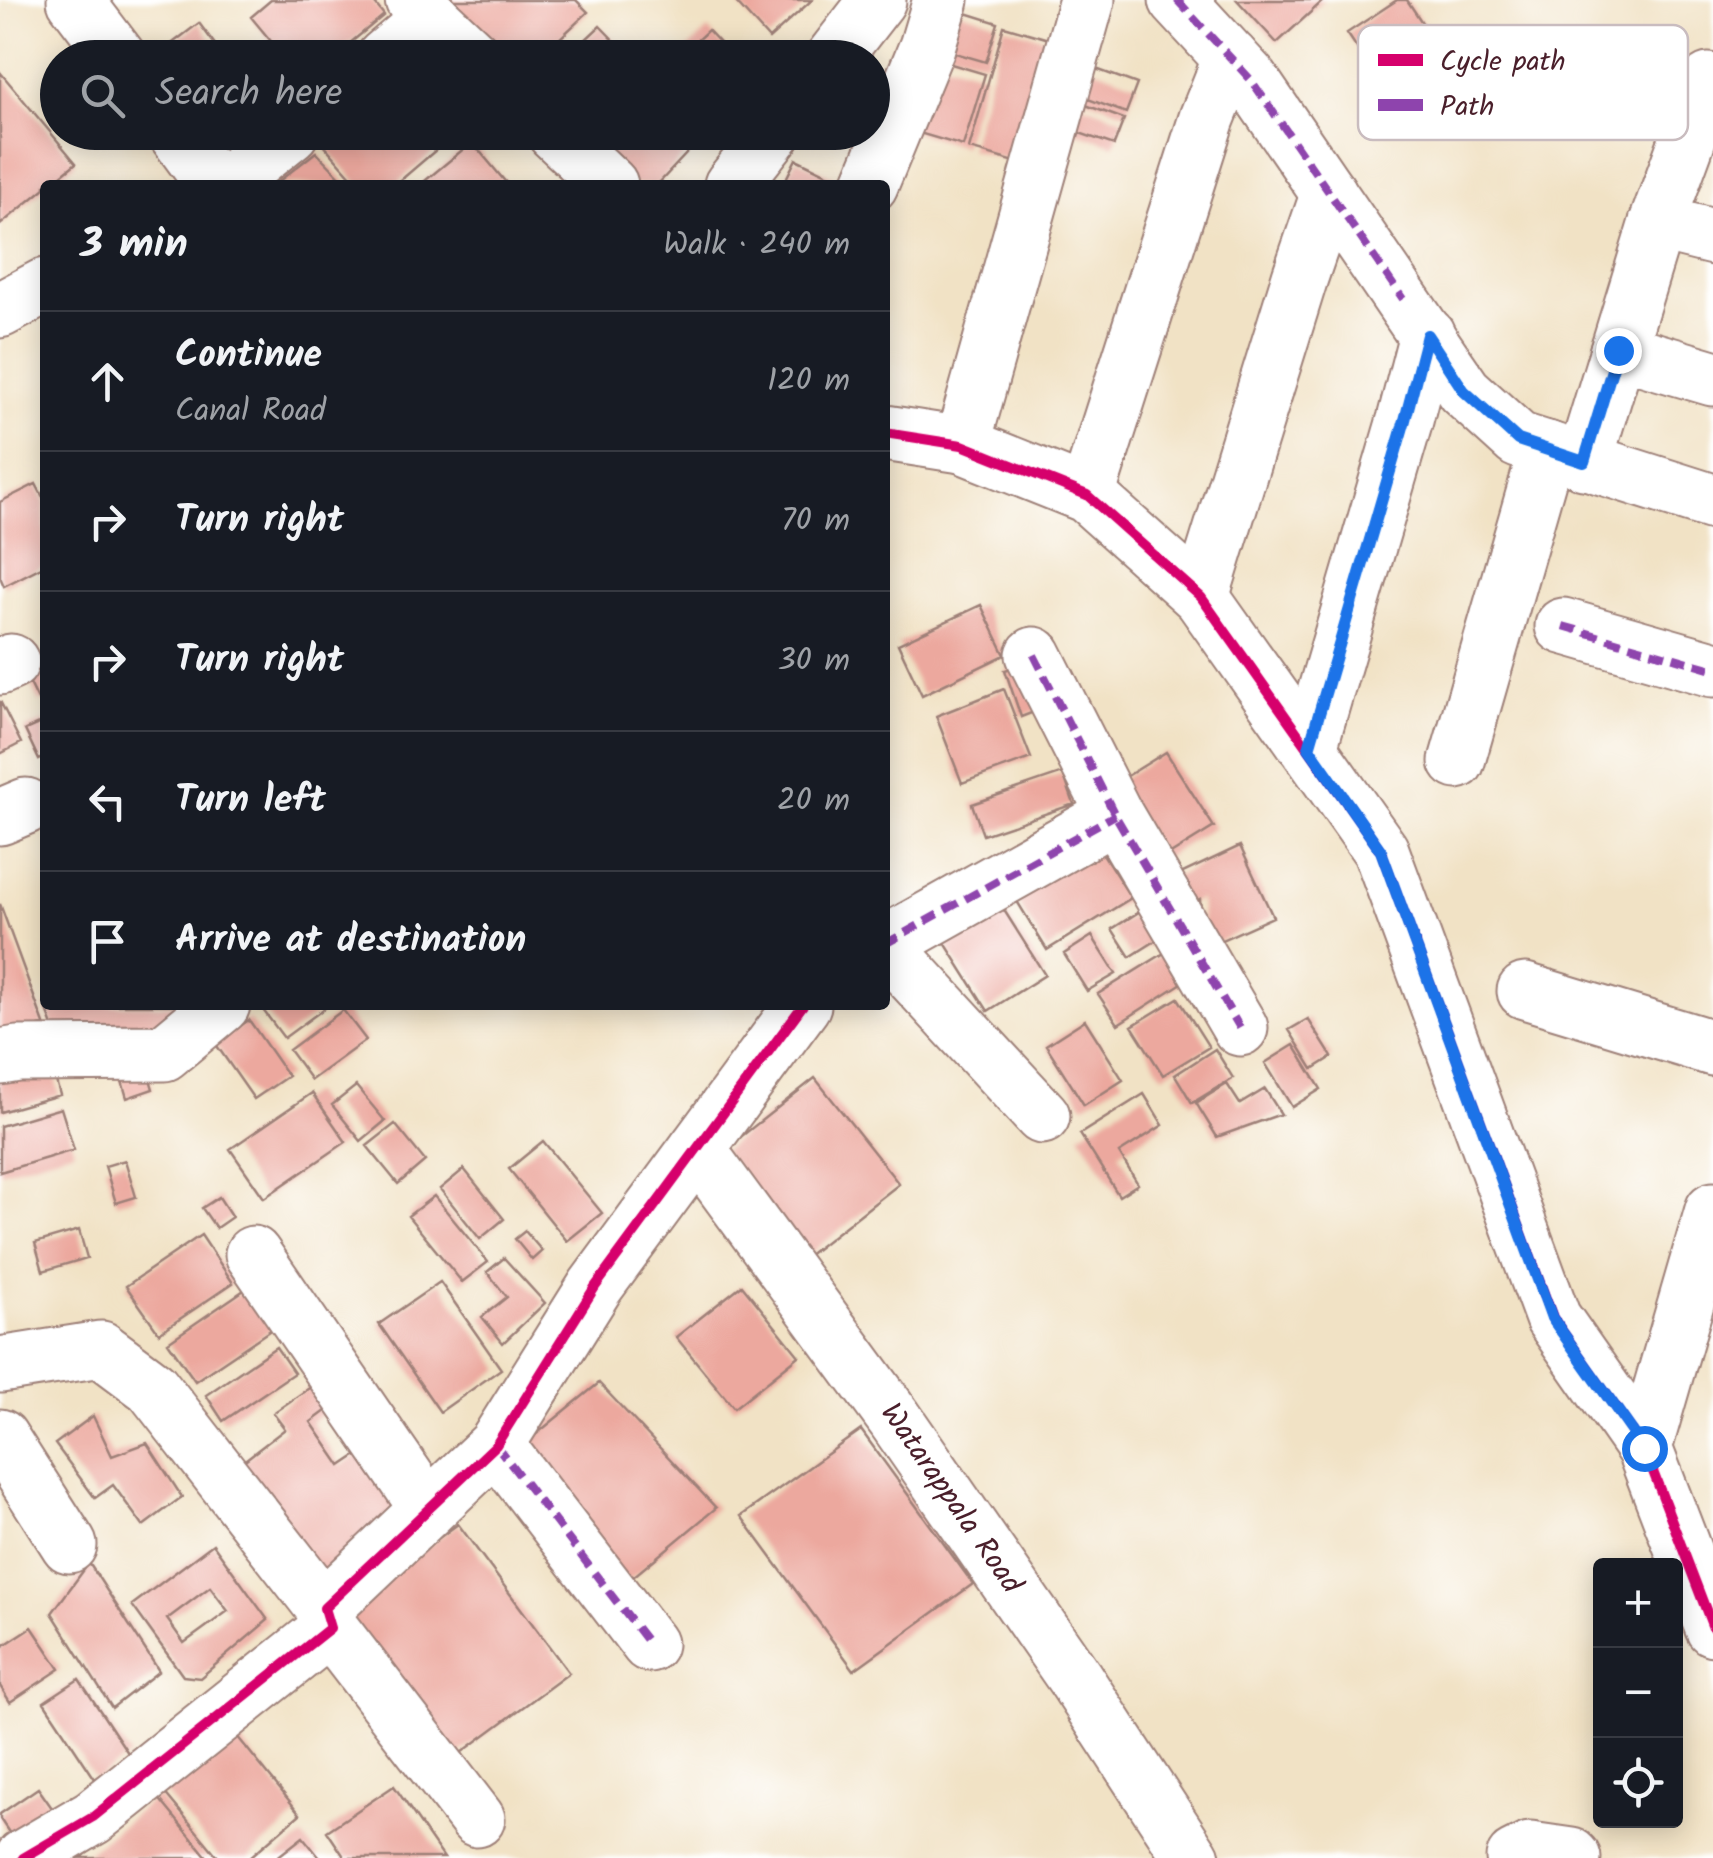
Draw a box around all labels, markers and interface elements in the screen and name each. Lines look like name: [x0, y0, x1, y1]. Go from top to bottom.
legend: [1358, 25, 1688, 140]
search box: [40, 40, 890, 150]
text: Cycle path: [1440, 40, 1565, 85]
text: Search here: [155, 65, 342, 125]
icon: search: [75, 68, 130, 123]
text: Path: [1440, 85, 1494, 130]
text: 3 min: [80, 212, 188, 279]
text: Walk · 240 m: [663, 220, 850, 271]
text: Continue: [175, 326, 322, 386]
route end: [1596, 328, 1642, 374]
icon: ahead: [80, 354, 135, 409]
text: 120 m: [767, 356, 850, 407]
text: Canal Road: [175, 386, 326, 437]
text: Turn right: [175, 491, 344, 551]
icon: right: [80, 494, 135, 549]
text: 70 m: [781, 496, 850, 547]
text: Turn right: [175, 631, 344, 691]
icon: right: [80, 634, 135, 689]
text: 30 m: [777, 636, 850, 687]
text: Turn left: [175, 771, 326, 831]
icon: left: [80, 774, 135, 829]
text: 20 m: [777, 776, 850, 827]
text: Arrive at destination: [175, 911, 526, 971]
icon: arrive: [80, 914, 135, 969]
street label: Watarappala Road: [867, 1393, 1034, 1605]
route start: [1622, 1426, 1668, 1472]
map controls: [1593, 1558, 1683, 1828]
button: +: [1593, 1558, 1683, 1648]
button: −: [1593, 1648, 1683, 1738]
button: locate: [1593, 1738, 1683, 1828]

